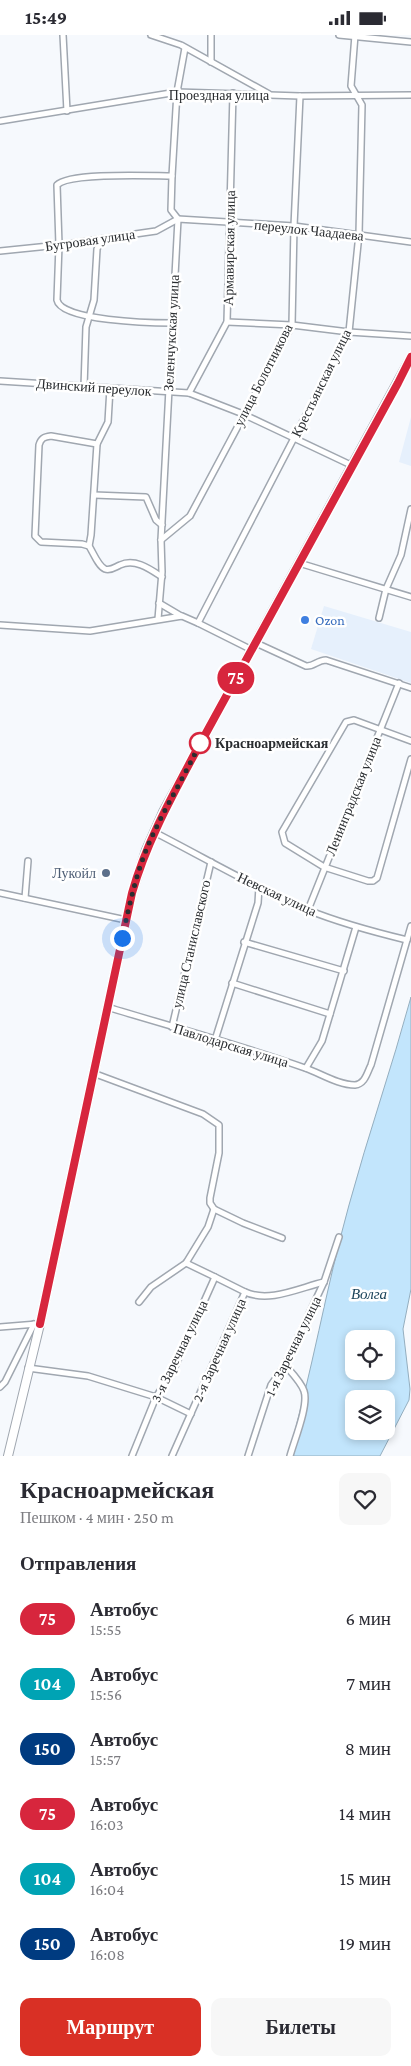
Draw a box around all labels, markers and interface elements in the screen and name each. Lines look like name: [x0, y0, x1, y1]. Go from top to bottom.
text: 15:49: [25, 7, 67, 28]
street label: Проездная улица: [169, 87, 270, 103]
street label: Армавирская улица: [220, 189, 238, 306]
street label: переулок Чаадаева: [253, 216, 365, 244]
street label: Бугровая улица: [44, 226, 137, 254]
street label: Зеленчукская улица: [160, 273, 182, 392]
street label: улица Болотникова: [230, 320, 296, 429]
street label: Крестьянская улица: [288, 326, 354, 440]
street label: Двинский переулок: [36, 375, 152, 399]
place label: Ozon: [315, 612, 345, 628]
marker: Ozon: [299, 614, 311, 626]
line badge: 75: [214, 662, 258, 694]
text: 75: [227, 668, 245, 688]
marker: Красноармейская: [189, 732, 211, 754]
street label: Ленинградская улица: [322, 733, 384, 858]
place label: Красноармейская: [215, 735, 329, 751]
place label: Лукойл: [52, 865, 96, 881]
marker: Лукойл: [100, 867, 112, 879]
street label: Невская улица: [235, 869, 320, 920]
street label: улица Станиславского: [168, 878, 214, 1010]
your location: [110, 926, 135, 951]
street label: Павлодарская улица: [172, 1020, 291, 1070]
water label: Волга: [351, 1286, 387, 1302]
street label: 1-я Заречная улица: [262, 1293, 324, 1399]
street label: 2-я Заречная улица: [189, 1295, 249, 1404]
street label: 3-я Заречная улица: [147, 1297, 211, 1405]
map controls: [345, 1330, 395, 1440]
button: locate: [345, 1330, 395, 1380]
button: layers: [345, 1390, 395, 1440]
button: heart: [339, 1473, 391, 1525]
text: Красноармейская: [20, 1476, 214, 1503]
text: Пешком · 4 мин · 250 m: [20, 1509, 174, 1526]
text: Отправления: [20, 1553, 136, 1574]
text: Автобус: [90, 1599, 158, 1620]
text: 6 мин: [345, 1608, 391, 1629]
text: 75: [39, 1609, 56, 1629]
text: 15:55: [90, 1621, 121, 1638]
text: Автобус: [90, 1664, 158, 1685]
text: 7 мин: [346, 1673, 391, 1694]
text: 104: [34, 1674, 61, 1694]
text: 15:56: [90, 1686, 122, 1703]
text: Автобус: [90, 1729, 158, 1750]
text: 8 мин: [345, 1738, 391, 1759]
text: 150: [34, 1739, 61, 1759]
text: 15:57: [90, 1751, 121, 1768]
text: Автобус: [90, 1794, 158, 1815]
text: 14 мин: [339, 1803, 391, 1824]
text: 75: [39, 1804, 56, 1824]
text: 16:03: [90, 1816, 124, 1833]
text: Автобус: [90, 1859, 158, 1880]
text: 15 мин: [340, 1868, 391, 1889]
text: 104: [34, 1869, 61, 1889]
text: 16:04: [90, 1881, 124, 1898]
text: Автобус: [90, 1924, 158, 1945]
text: 19 мин: [339, 1933, 391, 1954]
text: 150: [34, 1934, 61, 1954]
text: 16:08: [90, 1946, 125, 1963]
button: Маршрут: [20, 1998, 201, 2056]
button: Билеты: [211, 1998, 391, 2056]

